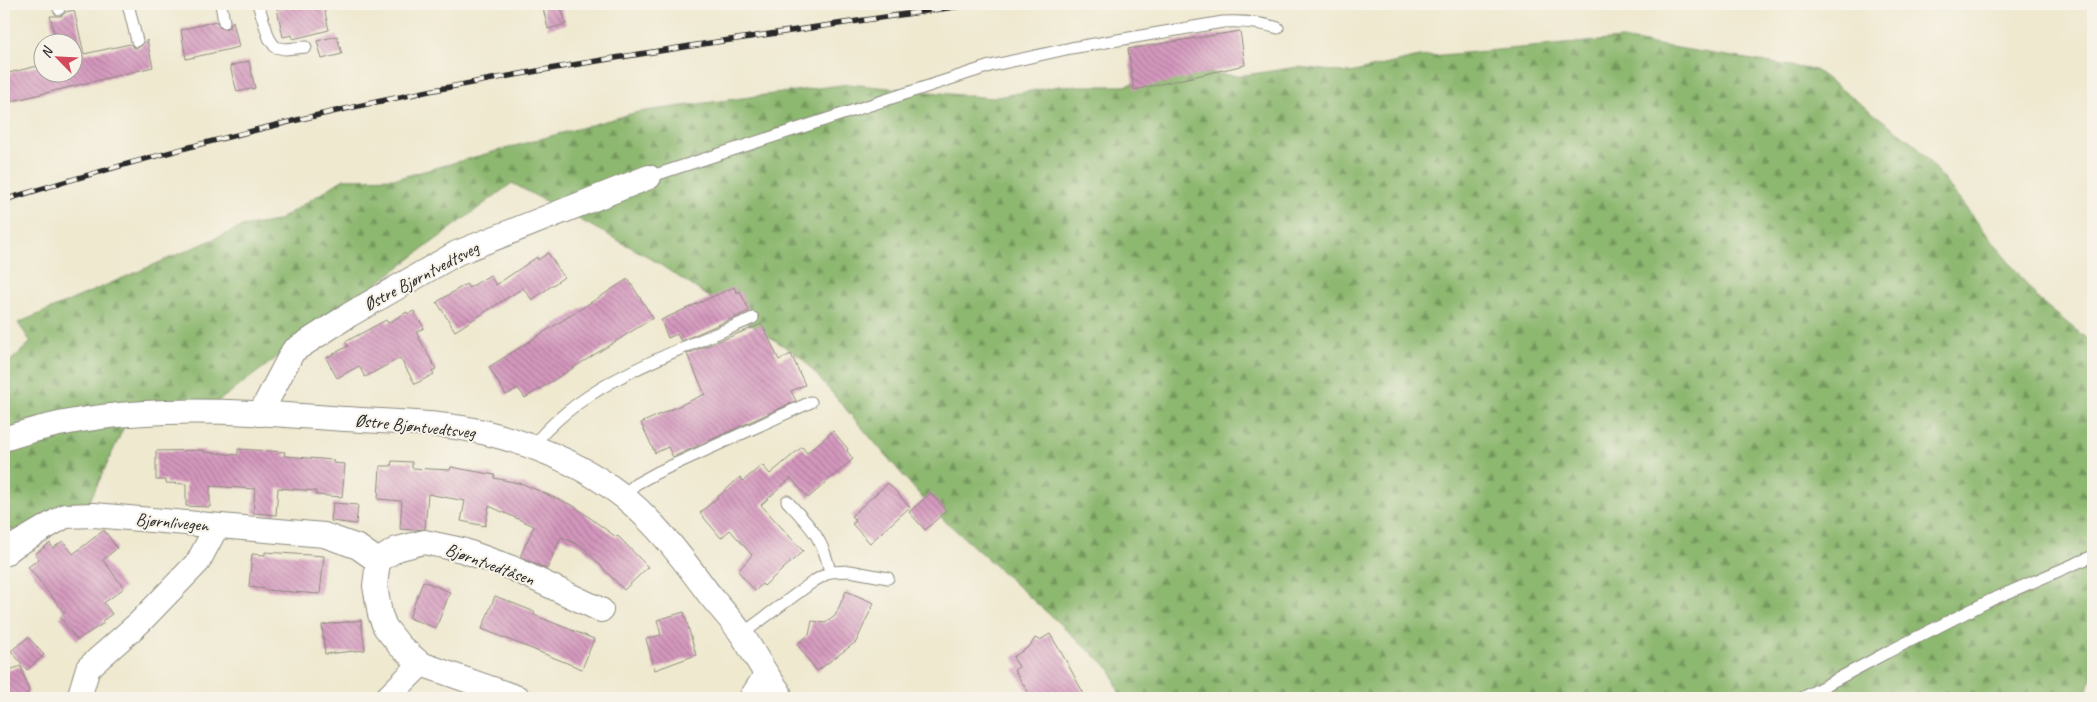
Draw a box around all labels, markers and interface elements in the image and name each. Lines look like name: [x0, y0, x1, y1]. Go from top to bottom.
north arrow: [32, 32, 82, 82]
text: N: [37, 43, 57, 60]
street label: Østre Bjørntvedtsveg: [360, 236, 484, 316]
street label: Østre Bjøntvedtsveg: [354, 409, 478, 443]
street label: Bjørnlivegen: [135, 508, 210, 536]
street label: Bjørntvedtåsen: [443, 538, 538, 591]

